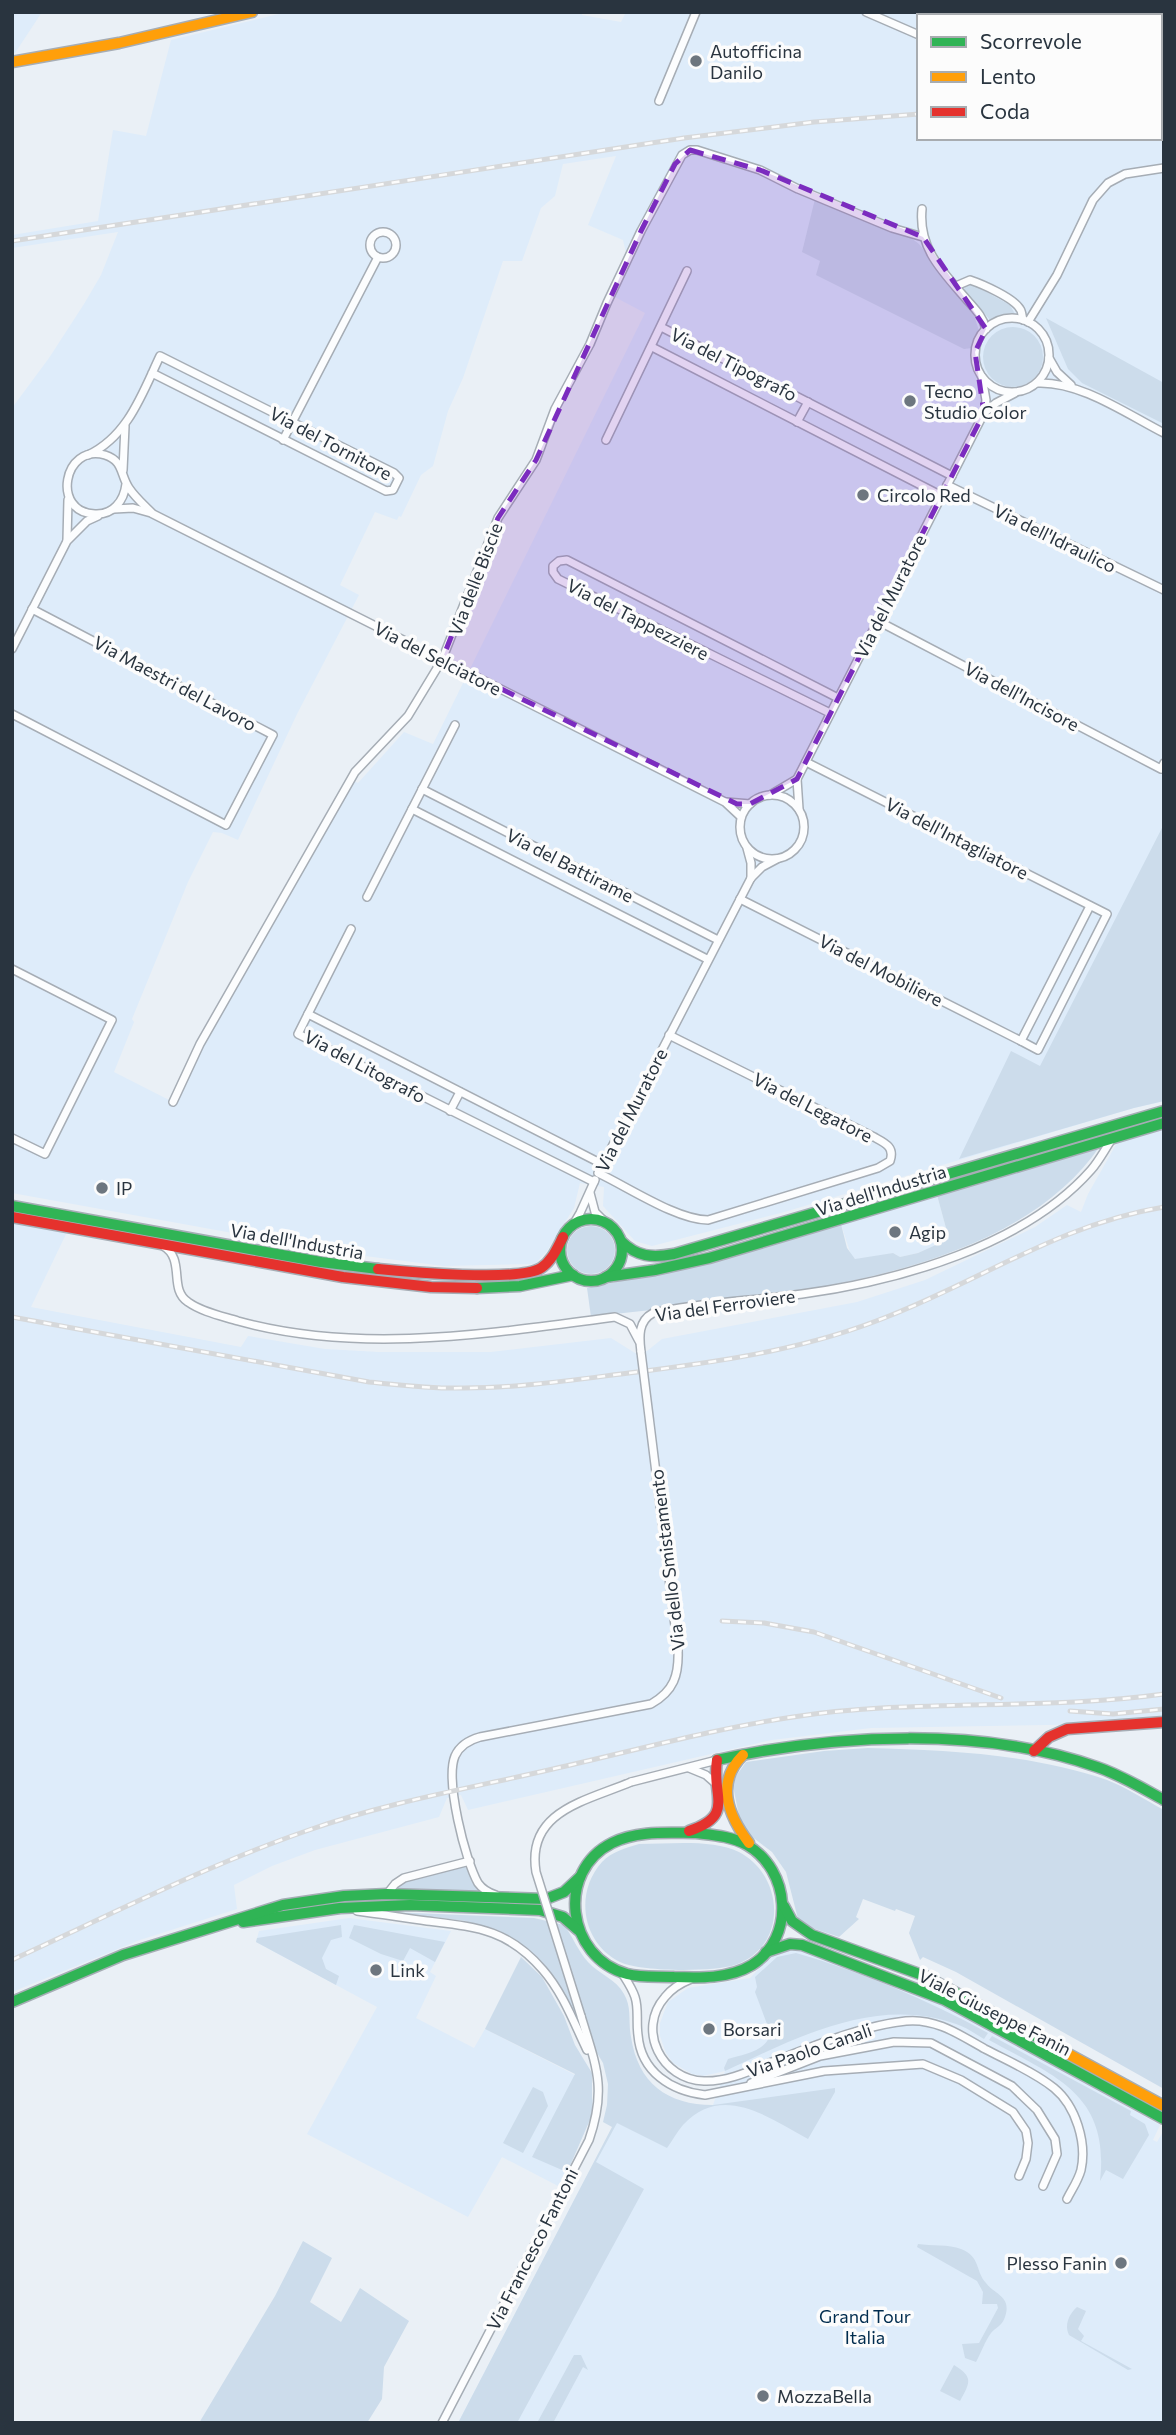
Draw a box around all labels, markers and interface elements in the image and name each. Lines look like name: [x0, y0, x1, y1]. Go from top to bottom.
legend: [917, 14, 1162, 140]
text: Scorrevole: [980, 28, 1082, 53]
place label: Autofficina Danilo: [710, 40, 802, 83]
marker: Autofficina Danilo: [688, 53, 704, 69]
text: Lento: [980, 63, 1036, 88]
text: Coda: [980, 98, 1030, 123]
street label: Via del Tipografo: [667, 323, 801, 405]
place label: Tecno Studio Color: [924, 380, 1027, 423]
marker: Tecno Studio Color: [902, 393, 918, 409]
street label: Via del Tornitore: [266, 402, 396, 484]
place label: Circolo Red: [877, 484, 971, 506]
marker: Circolo Red: [855, 487, 871, 503]
street label: Via dell'Idraulico: [990, 499, 1120, 577]
street label: Via delle Biscie: [443, 519, 507, 639]
street label: Via del Muratore: [849, 531, 931, 661]
street label: Via del Tappezziere: [563, 574, 713, 664]
street label: Via del Selciatore: [371, 616, 505, 700]
street label: Via Maestri del Lavoro: [90, 631, 260, 735]
street label: Via dell'Incisore: [961, 657, 1083, 735]
street label: Via dell'Intagliatore: [882, 792, 1032, 884]
street label: Via del Battirame: [503, 823, 637, 907]
street label: Via del Mobiliere: [815, 929, 947, 1011]
street label: Via del Litografo: [301, 1025, 429, 1107]
street label: Via del Muratore: [590, 1045, 672, 1175]
street label: Via del Legatore: [750, 1067, 876, 1147]
street label: Via dell'Industria: [813, 1160, 949, 1220]
place label: IP: [116, 1177, 132, 1199]
marker: IP: [94, 1180, 110, 1196]
street label: Via dell'Industria: [229, 1218, 365, 1264]
place label: Agip: [909, 1221, 946, 1243]
marker: Agip: [887, 1224, 903, 1240]
street label: Via del Ferroviere: [653, 1284, 797, 1326]
street label: Via dello Smistamento: [645, 1468, 689, 1652]
place label: Link: [390, 1959, 425, 1981]
marker: Link: [368, 1962, 384, 1978]
street label: Viale Giuseppe Fanin: [915, 1964, 1075, 2060]
place label: Borsari: [723, 2018, 782, 2040]
street label: Via Paolo Canali: [744, 2018, 874, 2082]
marker: Borsari: [701, 2021, 717, 2037]
street label: Via Francesco Fantoni: [482, 2164, 582, 2334]
place label: Plesso Fanin: [1006, 2252, 1107, 2274]
marker: Plesso Fanin: [1113, 2255, 1129, 2271]
park label: Grand Tour Italia: [819, 2305, 911, 2348]
place label: MozzaBella: [777, 2385, 872, 2407]
marker: MozzaBella: [755, 2388, 771, 2404]

